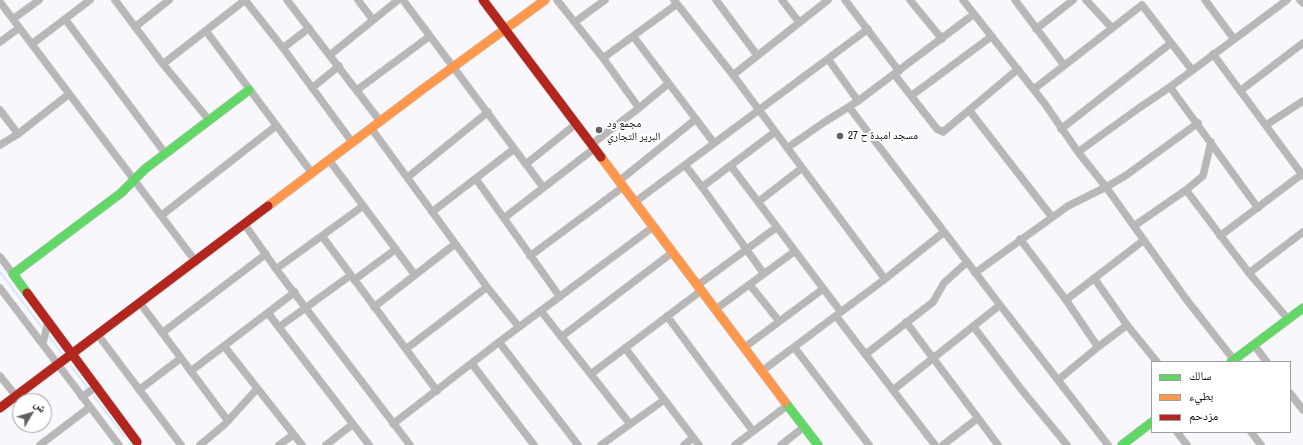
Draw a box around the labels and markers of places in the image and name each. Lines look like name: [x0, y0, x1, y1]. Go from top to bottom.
place label: مجمع ود البرير التجاري: [607, 117, 660, 143]
marker: مجمع ود البرير التجاري: [594, 125, 604, 135]
place label: مسجد امبدة ح 27: [848, 129, 918, 143]
marker: مسجد امبدة ح 27: [835, 131, 845, 141]

